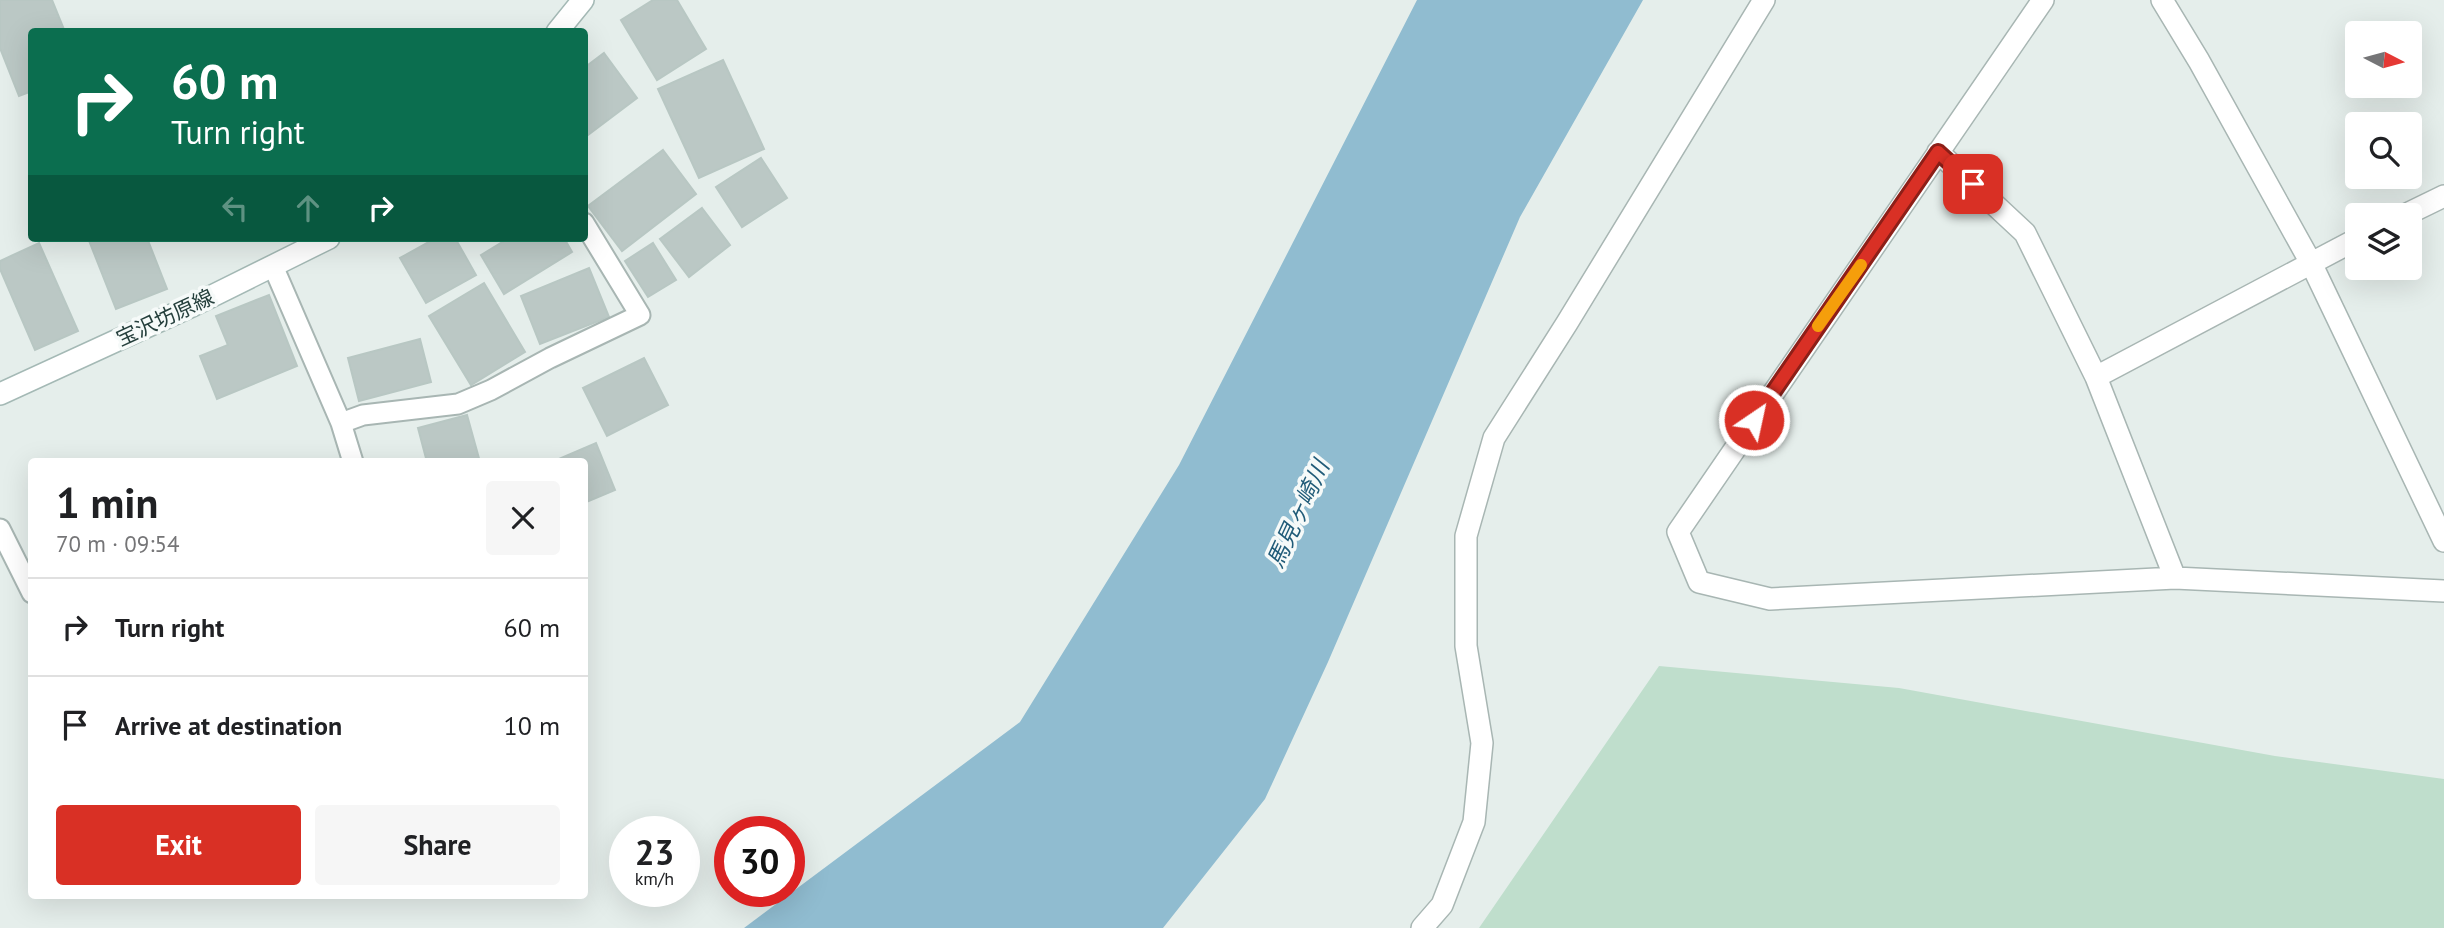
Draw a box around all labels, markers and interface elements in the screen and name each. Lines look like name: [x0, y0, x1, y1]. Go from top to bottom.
north arrow: [2345, 21, 2422, 98]
map controls: [2345, 21, 2422, 280]
text: 60 m: [171, 49, 278, 113]
icon: right: [56, 56, 147, 147]
text: Turn right: [171, 111, 305, 153]
button: search: [2345, 112, 2422, 189]
pin: [1943, 154, 2003, 214]
icon: arrive: [1954, 165, 1992, 203]
icon: left: [216, 189, 254, 227]
icon: ahead: [289, 189, 327, 227]
icon: right: [362, 189, 400, 227]
button: layers: [2345, 203, 2422, 280]
street label: 宝沢坊原線: [112, 283, 218, 352]
position arrow: [1717, 383, 1791, 457]
water label: 馬見ヶ崎川: [1260, 453, 1336, 572]
text: 1 min: [56, 475, 158, 530]
button: close: [486, 481, 560, 555]
text: 70 m · 09:54: [56, 529, 180, 558]
icon: right: [56, 608, 94, 646]
text: Turn right: [115, 611, 224, 644]
text: 60 m: [504, 611, 560, 644]
icon: arrive: [56, 706, 94, 744]
text: Arrive at destination: [115, 709, 342, 742]
text: 10 m: [504, 709, 560, 742]
button: Exit: [56, 805, 301, 885]
button: Share: [315, 805, 560, 885]
speed limit sign: 30: [714, 816, 805, 907]
text: 23: [635, 829, 674, 875]
text: km/h: [635, 867, 674, 890]

